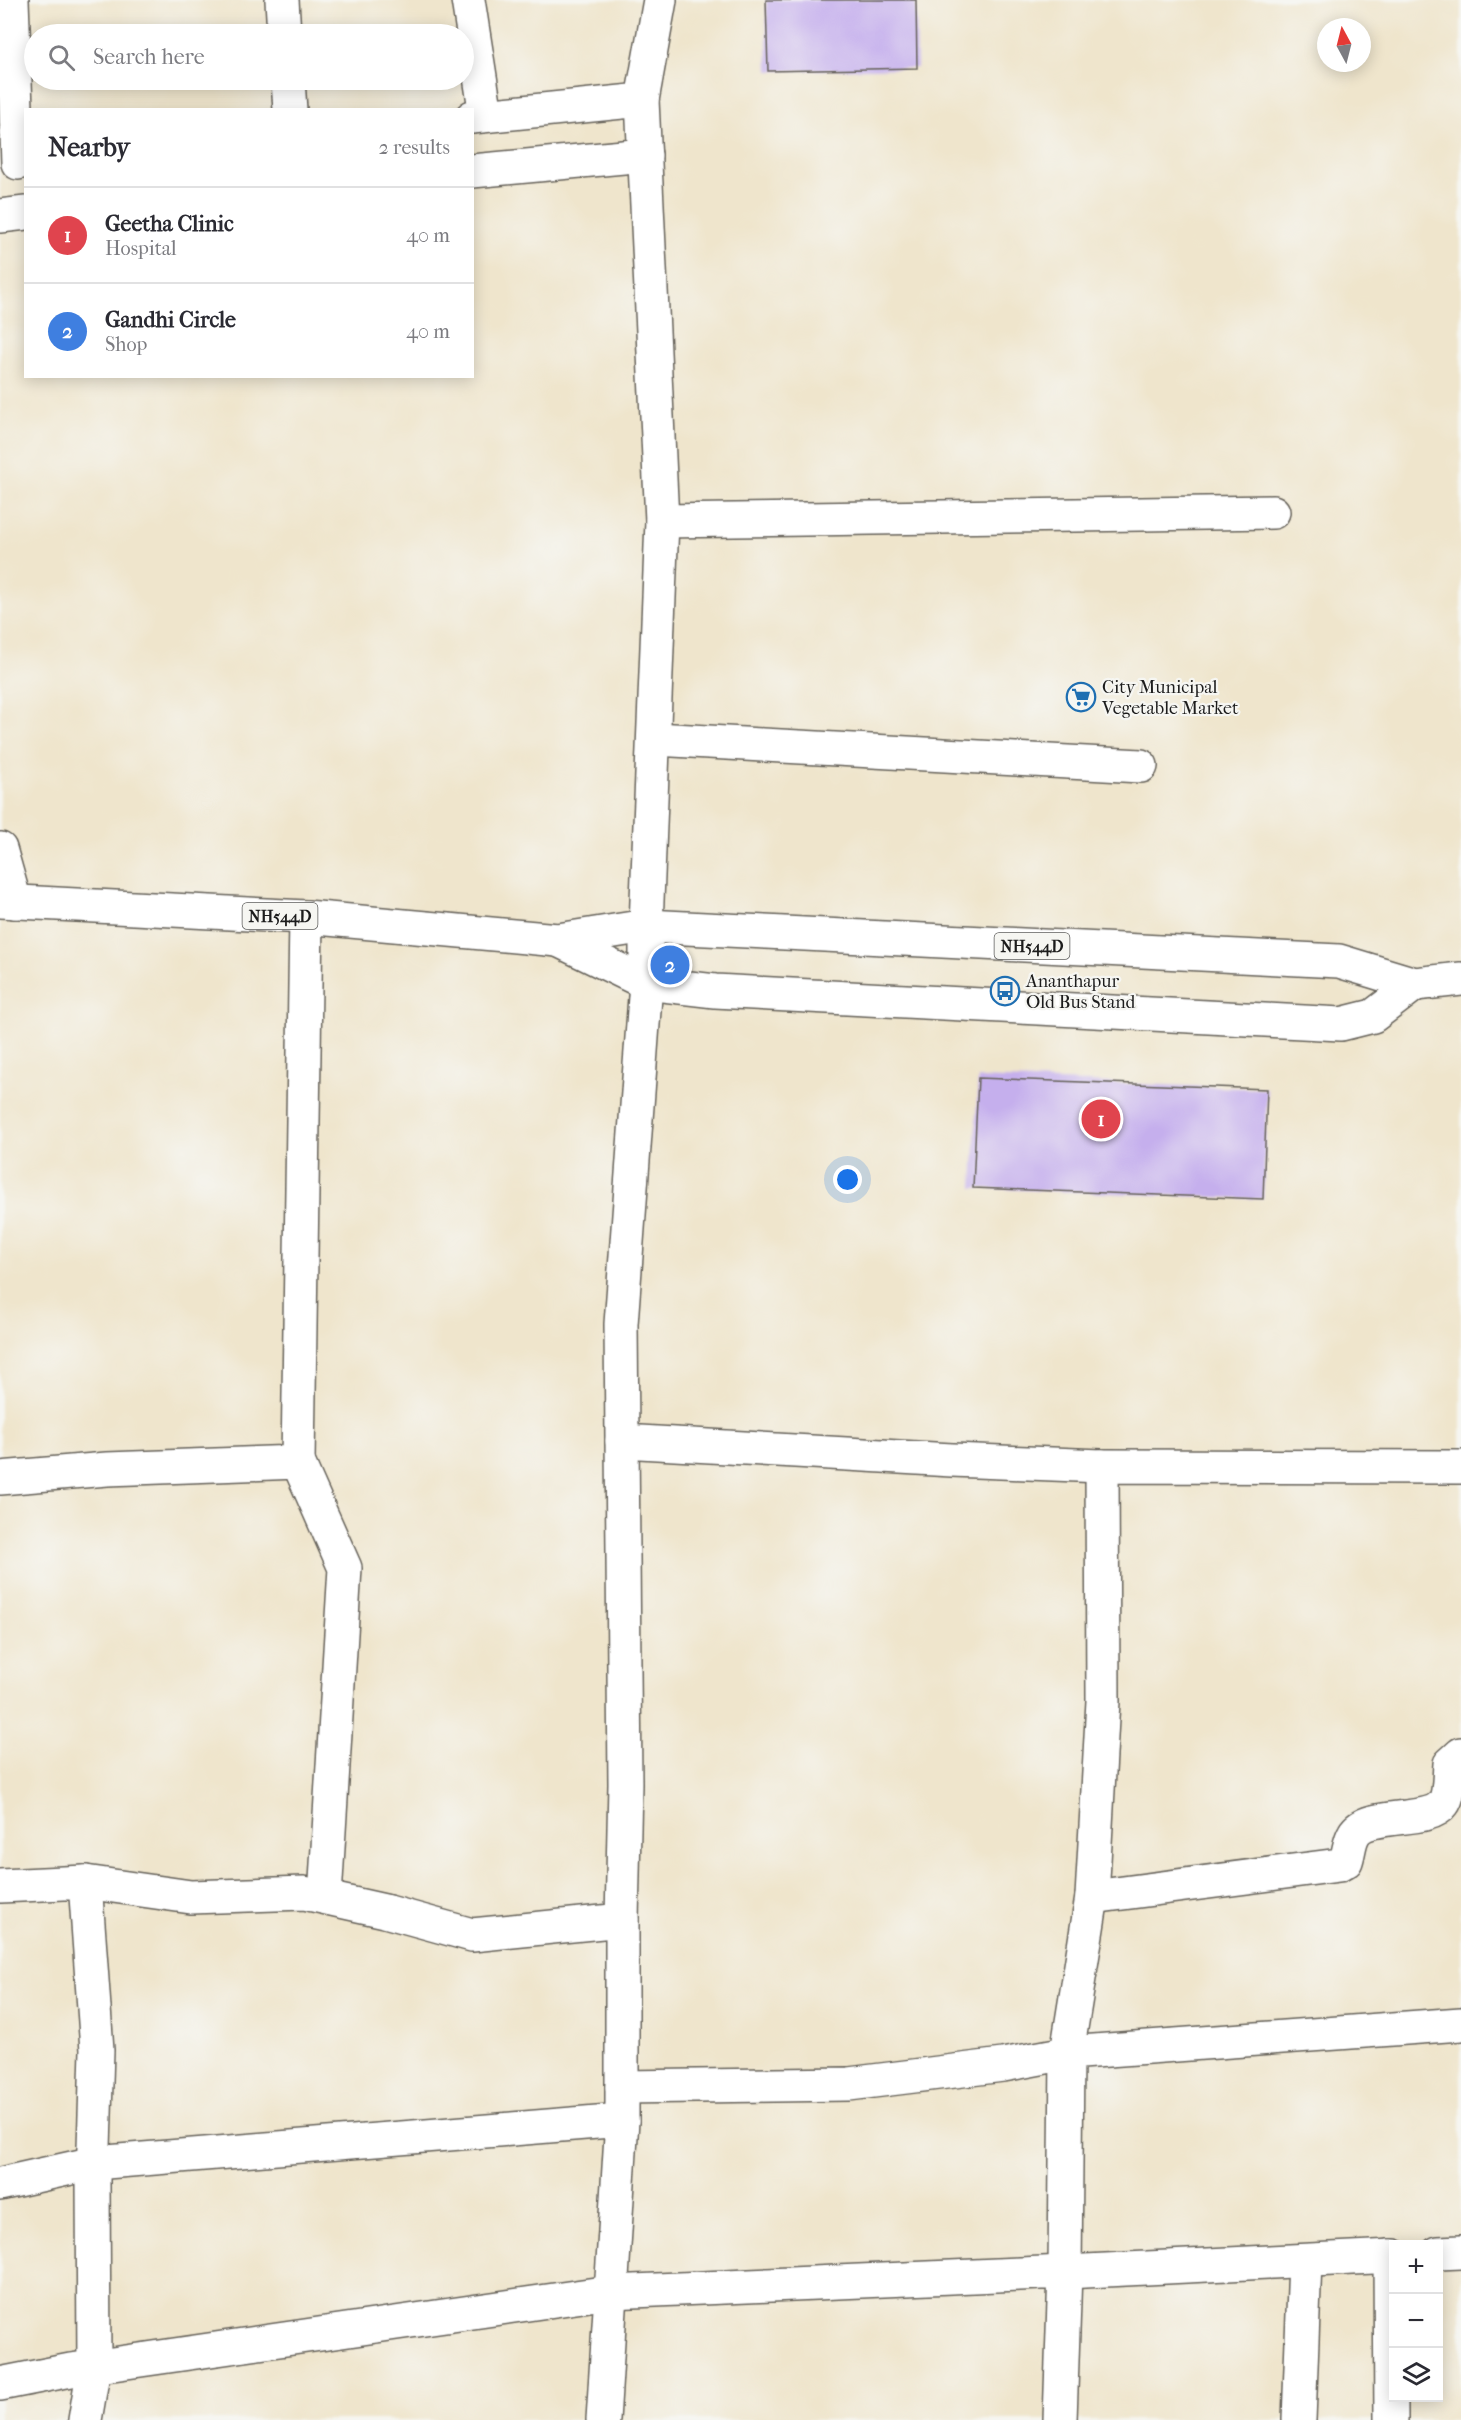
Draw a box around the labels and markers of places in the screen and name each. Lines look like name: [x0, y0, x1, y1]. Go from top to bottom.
place label: City Municipal Vegetable Market: [1101, 677, 1239, 719]
supermarket icon: City Municipal Vegetable Market: [1065, 681, 1097, 713]
pin: 2: [650, 942, 690, 988]
place label: Ananthapur Old Bus Stand: [1025, 971, 1136, 1013]
bus stop icon: Ananthapur Old Bus Stand: [989, 975, 1021, 1007]
pin: 1: [1082, 1096, 1120, 1142]

